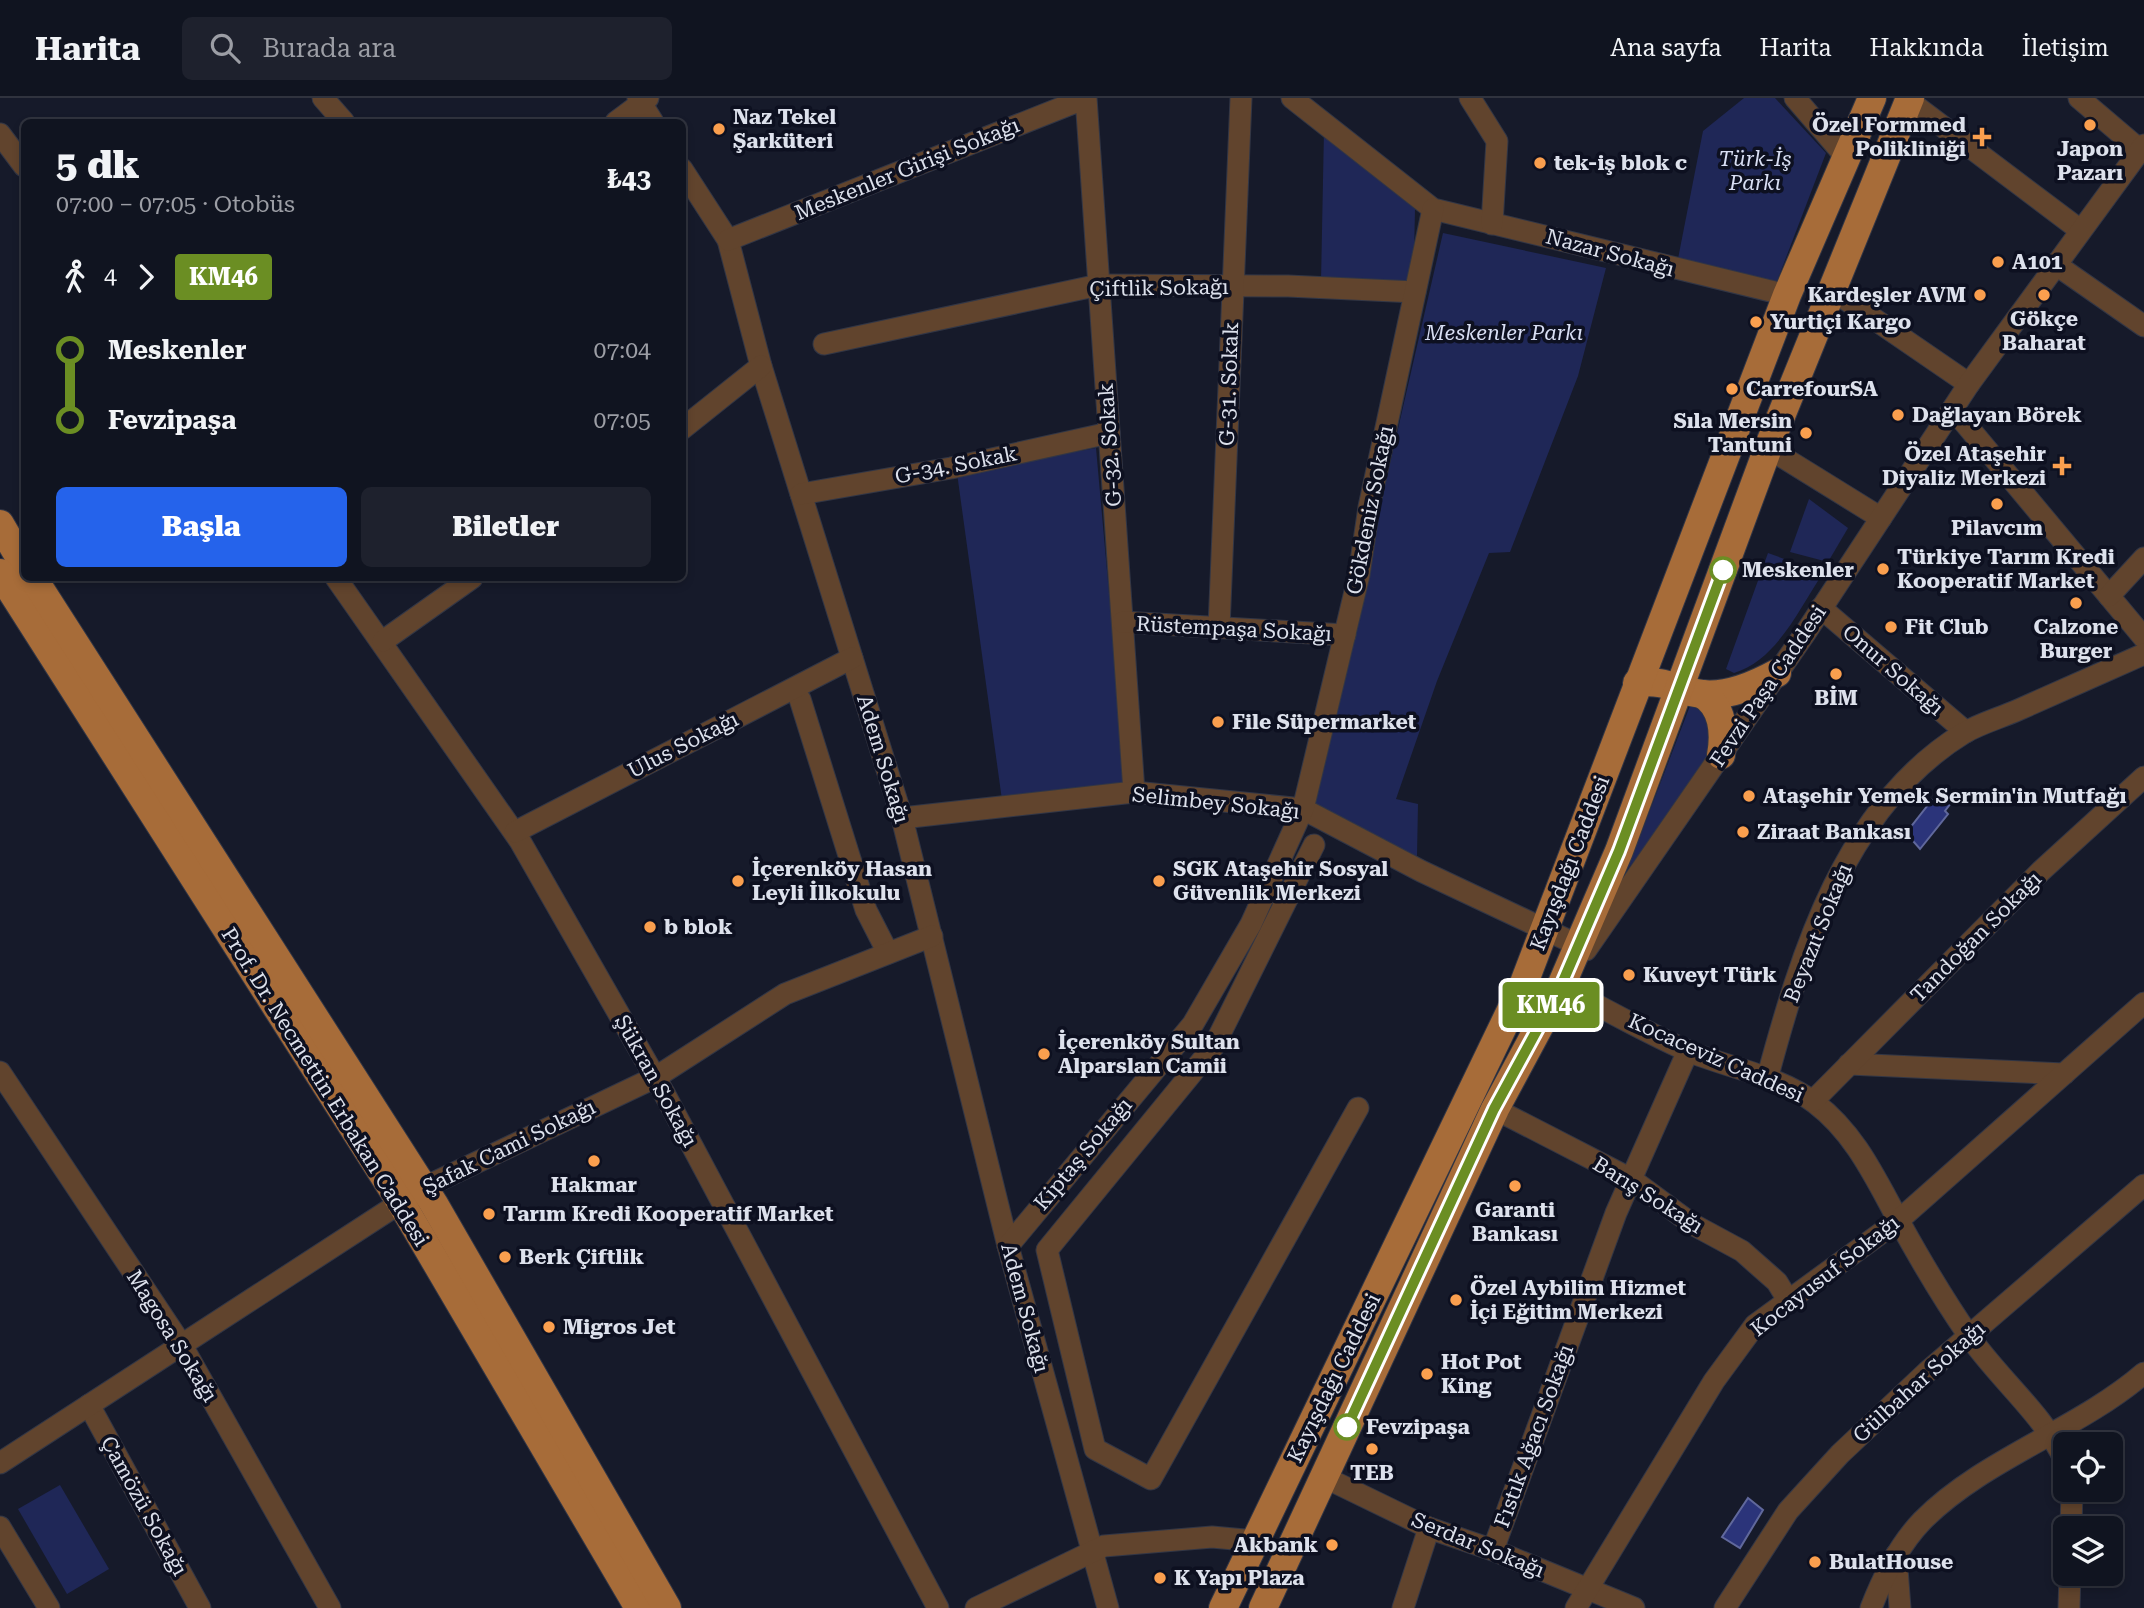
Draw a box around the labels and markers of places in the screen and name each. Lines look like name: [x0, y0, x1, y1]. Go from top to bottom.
place label: Naz Tekel Şarküteri: [733, 105, 836, 153]
place label: Özel Formmed Polikliniği: [1812, 112, 1966, 161]
marker: Japon Pazarı: [2082, 117, 2098, 133]
marker: Naz Tekel Şarküteri: [711, 121, 727, 137]
marker: Özel Formmed Polikliniği: [1972, 127, 1992, 147]
place label: Japon Pazarı: [2057, 137, 2123, 185]
place label: tek-iş blok c: [1554, 151, 1687, 175]
marker: tek-iş blok c: [1532, 155, 1548, 171]
place label: A101: [2012, 250, 2063, 274]
marker: A101: [1990, 254, 2006, 270]
place label: Kardeşler AVM: [1807, 283, 1966, 307]
marker: Kardeşler AVM: [1972, 287, 1988, 303]
marker: Gökçe Baharat: [2036, 287, 2052, 303]
place label: Gökçe Baharat: [2002, 307, 2086, 355]
place label: Yurtiçi Kargo: [1770, 310, 1911, 334]
marker: Yurtiçi Kargo: [1748, 314, 1764, 330]
place label: CarrefourSA: [1746, 377, 1878, 401]
marker: CarrefourSA: [1724, 381, 1740, 397]
place label: Dağlayan Börek: [1912, 403, 2082, 427]
marker: Dağlayan Börek: [1890, 407, 1906, 423]
place label: Sıla Mersin Tantuni: [1673, 409, 1792, 457]
marker: Sıla Mersin Tantuni: [1798, 425, 1814, 441]
place label: Özel Ataşehir Diyaliz Merkezi: [1882, 441, 2046, 490]
marker: Özel Ataşehir Diyaliz Merkezi: [2052, 456, 2072, 476]
marker: Pilavcım: [1989, 496, 2005, 512]
place label: Pilavcım: [1951, 516, 2043, 540]
place label: Türkiye Tarım Kredi Kooperatif Market: [1897, 545, 2115, 593]
marker: Meskenler: [1710, 557, 1736, 583]
place label: Meskenler: [1742, 558, 1854, 582]
marker: Türkiye Tarım Kredi Kooperatif Market: [1875, 561, 1891, 577]
marker: Calzone Burger: [2068, 595, 2084, 611]
place label: Fit Club: [1905, 615, 1989, 639]
place label: Calzone Burger: [2034, 615, 2118, 663]
marker: Fit Club: [1883, 619, 1899, 635]
marker: BİM: [1828, 666, 1844, 682]
place label: BİM: [1814, 685, 1858, 710]
place label: File Süpermarket: [1232, 710, 1417, 734]
marker: File Süpermarket: [1210, 714, 1226, 730]
place label: Ataşehir Yemek Sermin'in Mutfağı: [1763, 784, 2126, 808]
marker: Ataşehir Yemek Sermin'in Mutfağı: [1741, 788, 1757, 804]
place label: Ziraat Bankası: [1757, 820, 1911, 844]
marker: Ziraat Bankası: [1735, 824, 1751, 840]
place label: İçerenköy Hasan Leyli İlkokulu: [752, 856, 932, 905]
place label: SGK Ataşehir Sosyal Güvenlik Merkezi: [1173, 857, 1388, 905]
marker: İçerenköy Hasan Leyli İlkokulu: [730, 873, 746, 889]
marker: SGK Ataşehir Sosyal Güvenlik Merkezi: [1151, 873, 1167, 889]
place label: b blok: [664, 915, 733, 939]
marker: b blok: [642, 919, 658, 935]
place label: Kuveyt Türk: [1643, 963, 1777, 987]
marker: Kuveyt Türk: [1621, 967, 1637, 983]
place label: İçerenköy Sultan Alparslan Camii: [1058, 1029, 1240, 1078]
marker: İçerenköy Sultan Alparslan Camii: [1036, 1046, 1052, 1062]
marker: Hakmar: [586, 1153, 602, 1169]
place label: Hakmar: [551, 1173, 638, 1197]
marker: Garanti Bankası: [1507, 1178, 1523, 1194]
place label: Garanti Bankası: [1472, 1198, 1558, 1246]
place label: Tarım Kredi Kooperatif Market: [503, 1202, 834, 1226]
marker: Tarım Kredi Kooperatif Market: [481, 1206, 497, 1222]
place label: Berk Çiftlik: [519, 1245, 644, 1269]
marker: Berk Çiftlik: [497, 1249, 513, 1265]
place label: Özel Aybilim Hizmet İçi Eğitim Merkezi: [1470, 1275, 1687, 1324]
marker: Özel Aybilim Hizmet İçi Eğitim Merkezi: [1448, 1292, 1464, 1308]
place label: Migros Jet: [563, 1315, 676, 1339]
marker: Migros Jet: [541, 1319, 557, 1335]
place label: Hot Pot King: [1441, 1350, 1522, 1398]
marker: Hot Pot King: [1419, 1366, 1435, 1382]
marker: Fevzipaşa: [1334, 1414, 1360, 1440]
place label: Fevzipaşa: [1366, 1415, 1471, 1439]
marker: TEB: [1364, 1441, 1380, 1457]
place label: TEB: [1350, 1461, 1394, 1485]
place label: Akbank: [1234, 1533, 1318, 1557]
marker: Akbank: [1324, 1537, 1340, 1553]
place label: BulatHouse: [1829, 1550, 1953, 1574]
marker: BulatHouse: [1807, 1554, 1823, 1570]
place label: K Yapı Plaza: [1174, 1566, 1305, 1590]
marker: K Yapı Plaza: [1152, 1570, 1168, 1586]

